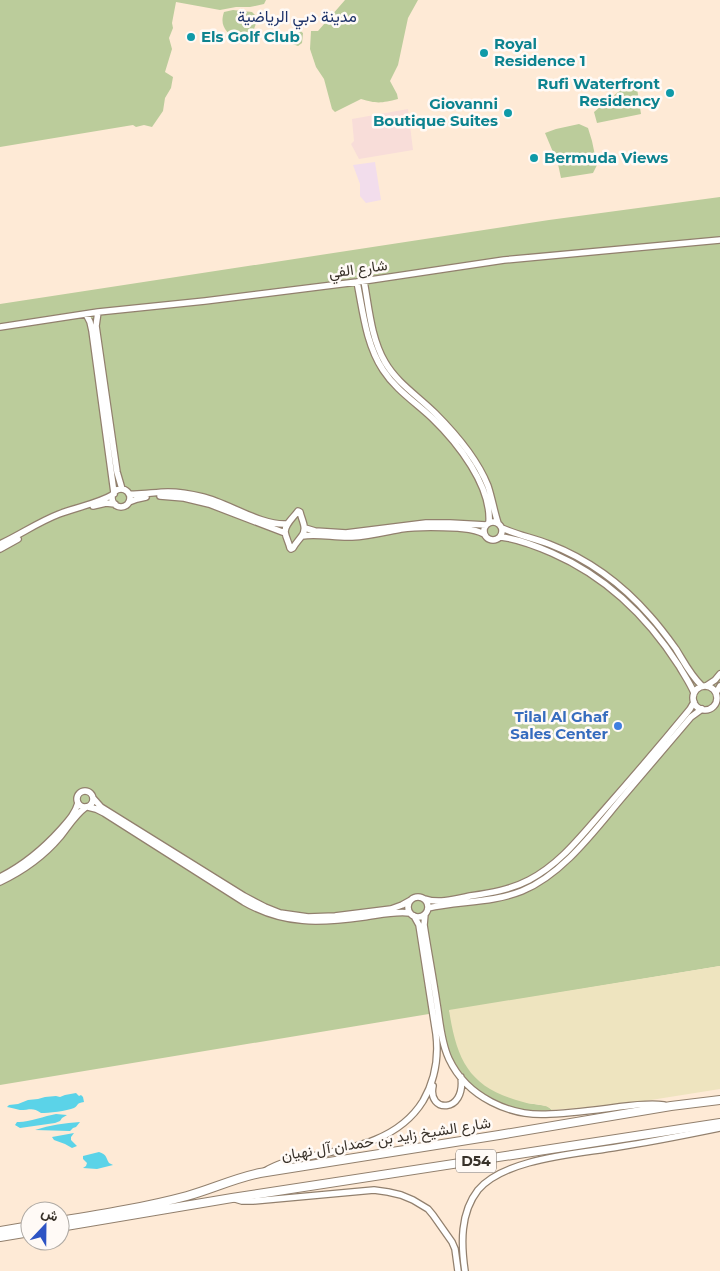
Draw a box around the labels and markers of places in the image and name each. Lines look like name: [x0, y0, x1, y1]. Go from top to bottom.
place label: Els Golf Club: [201, 27, 300, 46]
marker: Els Golf Club: [185, 31, 197, 43]
place label: Royal Residence 1: [494, 34, 586, 70]
marker: Royal Residence 1: [478, 47, 490, 59]
place label: Rufi Waterfront Residency: [537, 74, 661, 110]
marker: Rufi Waterfront Residency: [664, 87, 676, 99]
place label: Giovanni Boutique Suites: [373, 94, 498, 130]
marker: Giovanni Boutique Suites: [502, 107, 514, 119]
place label: Bermuda Views: [544, 148, 668, 167]
marker: Bermuda Views: [528, 152, 540, 164]
place label: Tilal Al Ghaf Sales Center: [510, 707, 609, 743]
marker: Tilal Al Ghaf Sales Center: [612, 720, 624, 732]

